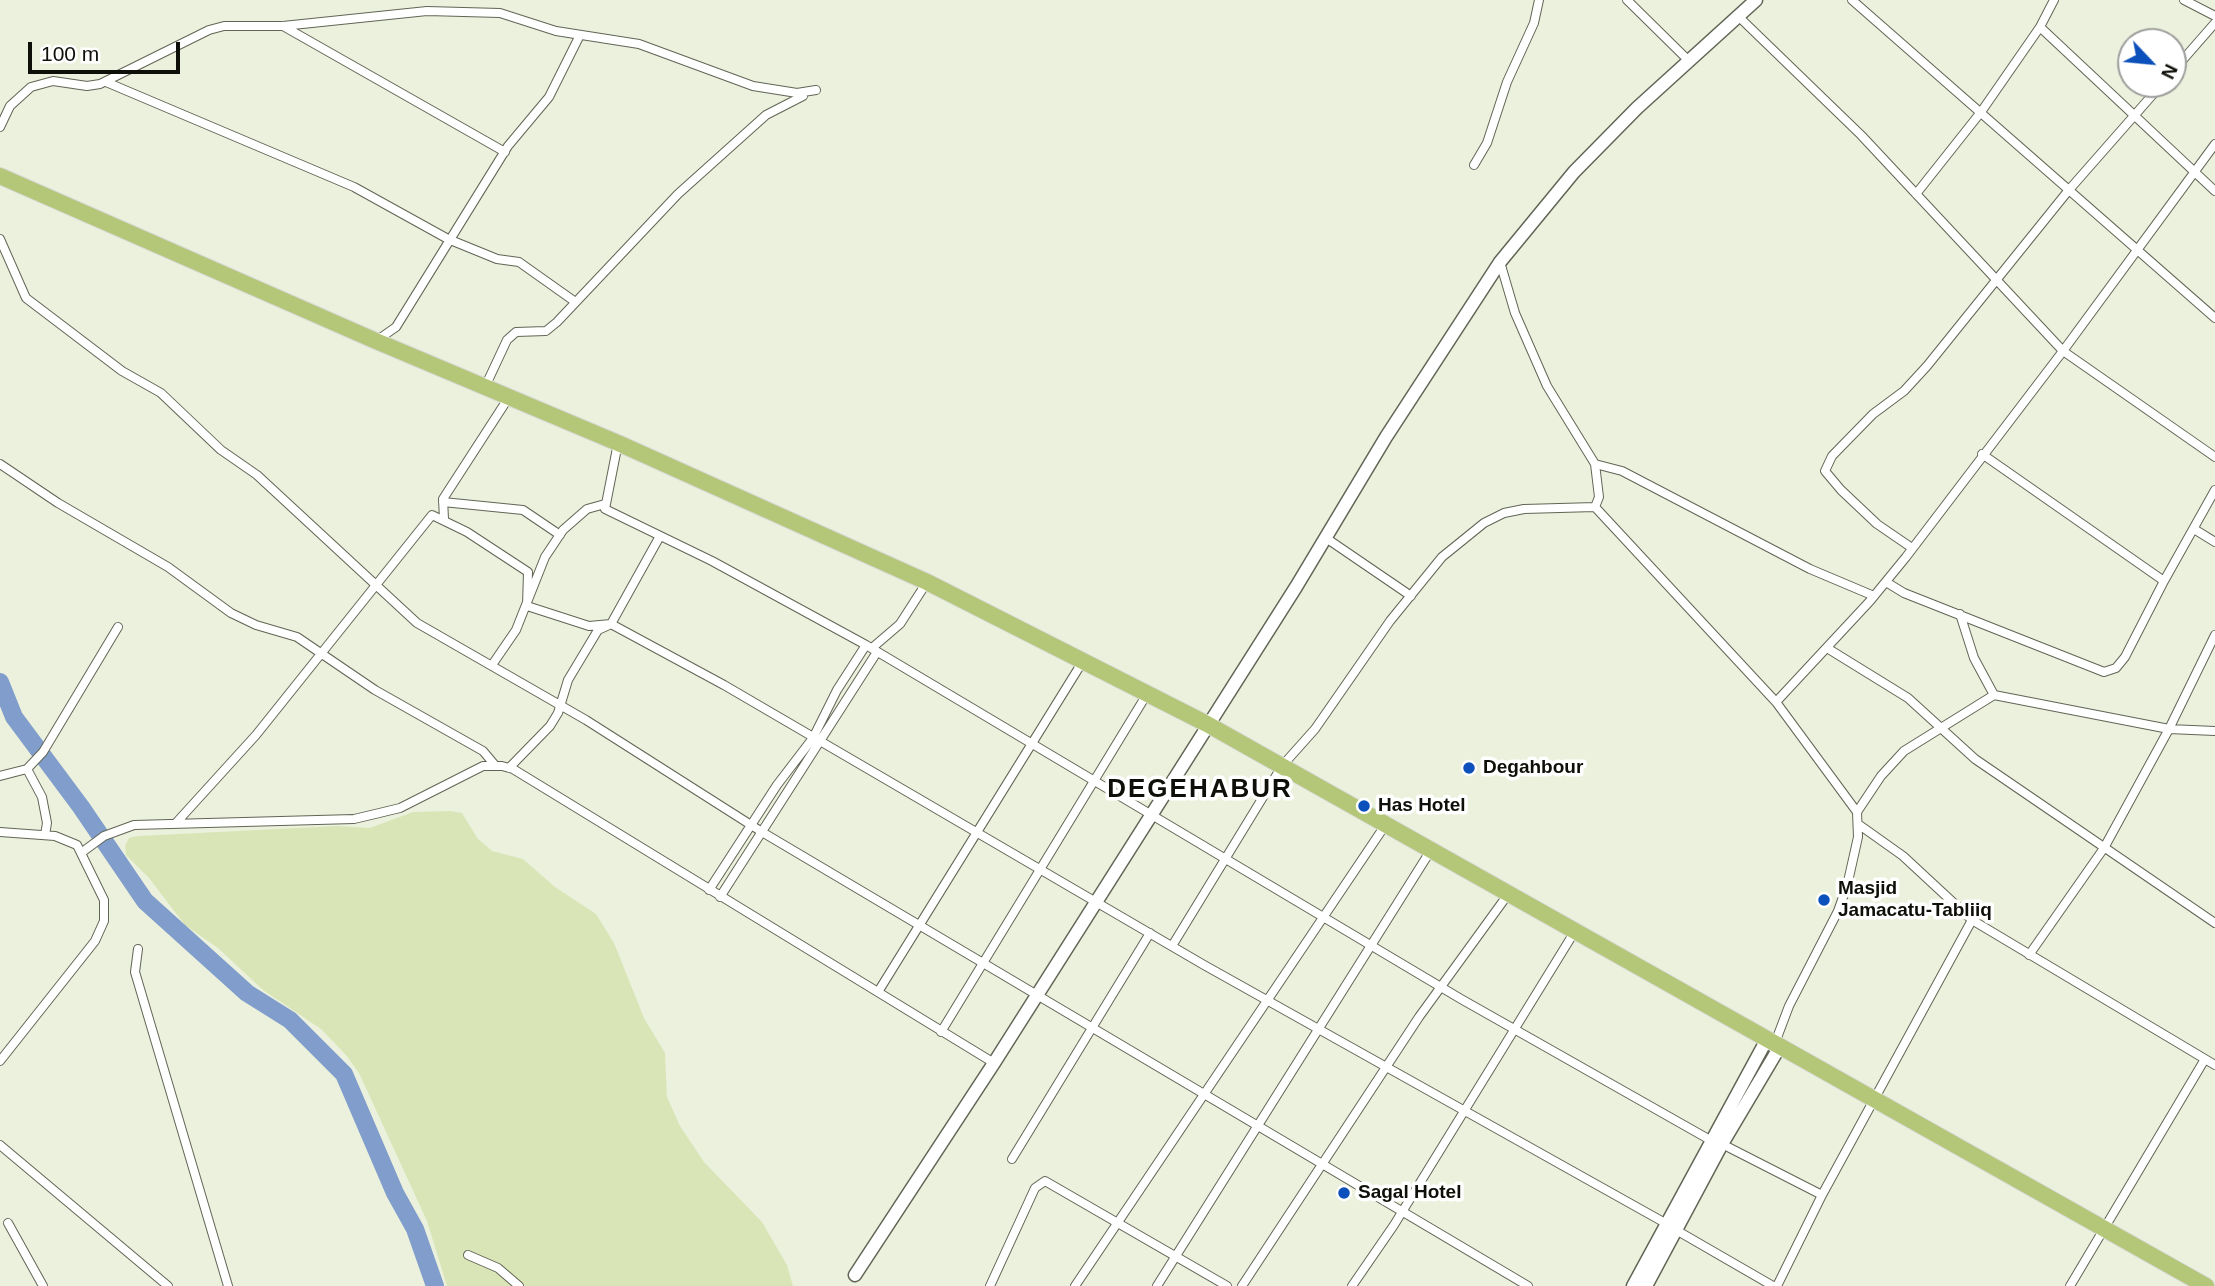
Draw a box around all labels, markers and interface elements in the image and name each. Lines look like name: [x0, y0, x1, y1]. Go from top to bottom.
scale bar: [32, 28, 184, 72]
north arrow: [2117, 28, 2187, 98]
text: 100 m: [41, 42, 99, 65]
text: N: [2157, 61, 2182, 82]
place label: Degahbour: [1483, 757, 1583, 779]
marker: Degahbour: [1461, 760, 1477, 776]
district label: DEGEHABUR: [1108, 774, 1292, 806]
place label: Has Hotel: [1378, 795, 1466, 817]
marker: Has Hotel: [1356, 798, 1372, 814]
place label: Masjid Jamacatu-Tabliiq: [1838, 878, 1992, 922]
marker: Masjid Jamacatu-Tabliiq: [1816, 892, 1832, 908]
place label: Sagal Hotel: [1358, 1182, 1461, 1204]
marker: Sagal Hotel: [1336, 1185, 1352, 1201]

